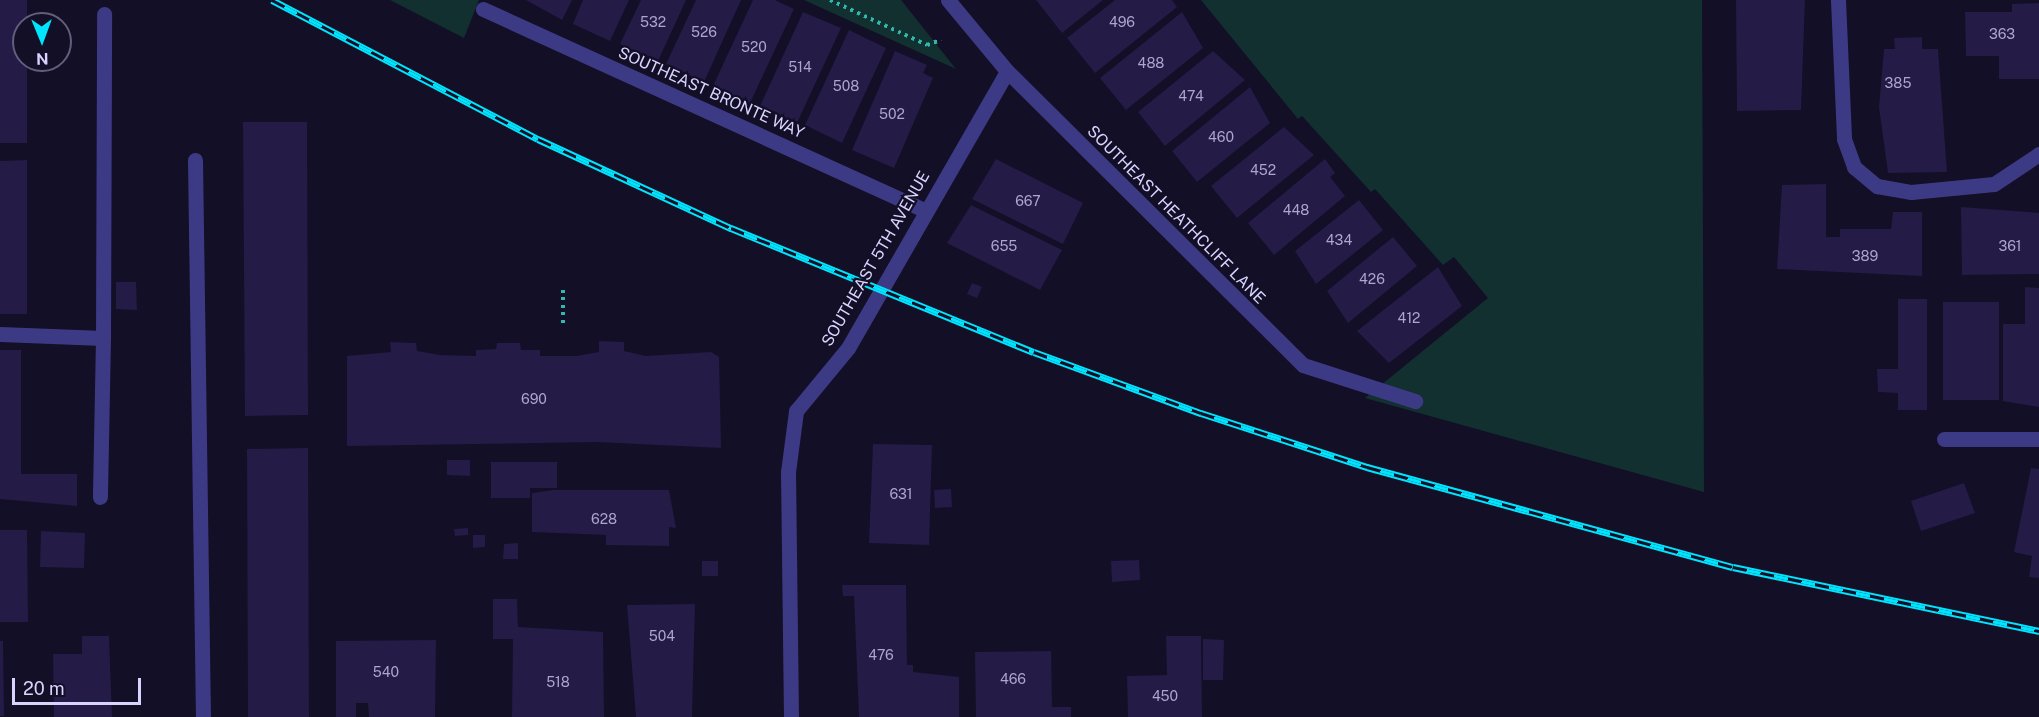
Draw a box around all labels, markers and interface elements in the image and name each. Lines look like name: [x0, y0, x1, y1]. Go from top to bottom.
north arrow: [12, 12, 72, 72]
house number: 532: [640, 14, 666, 30]
house number: 496: [1109, 14, 1135, 30]
house number: 526: [691, 24, 717, 40]
house number: 363: [1989, 26, 2015, 42]
house number: 520: [741, 39, 767, 55]
street label: SOUTHEAST BRONTE WAY: [615, 43, 807, 143]
text: N: [36, 49, 49, 68]
house number: 488: [1138, 55, 1164, 71]
house number: 514: [788, 59, 812, 75]
house number: 385: [1885, 75, 1911, 91]
house number: 508: [833, 78, 859, 94]
house number: 474: [1178, 88, 1204, 104]
house number: 502: [879, 106, 905, 122]
street label: SOUTHEAST HEATHCLIFF LANE: [1083, 122, 1269, 308]
house number: 460: [1208, 129, 1234, 145]
house number: 452: [1250, 162, 1276, 178]
street label: SOUTHEAST 5TH AVENUE: [818, 168, 934, 350]
house number: 667: [1015, 193, 1041, 209]
house number: 448: [1283, 202, 1309, 218]
house number: 434: [1326, 232, 1352, 248]
house number: 655: [991, 238, 1017, 254]
house number: 361: [1998, 238, 2022, 254]
house number: 389: [1852, 248, 1878, 264]
house number: 426: [1359, 271, 1385, 287]
house number: 412: [1398, 310, 1420, 326]
house number: 690: [521, 391, 547, 407]
house number: 631: [889, 486, 913, 502]
house number: 628: [591, 511, 617, 527]
house number: 504: [649, 628, 675, 644]
house number: 476: [868, 647, 894, 663]
house number: 540: [373, 664, 399, 680]
scale bar: [15, 666, 144, 704]
house number: 466: [1000, 671, 1026, 687]
house number: 518: [546, 674, 570, 690]
text: 20 m: [23, 678, 65, 699]
house number: 450: [1152, 688, 1178, 704]

